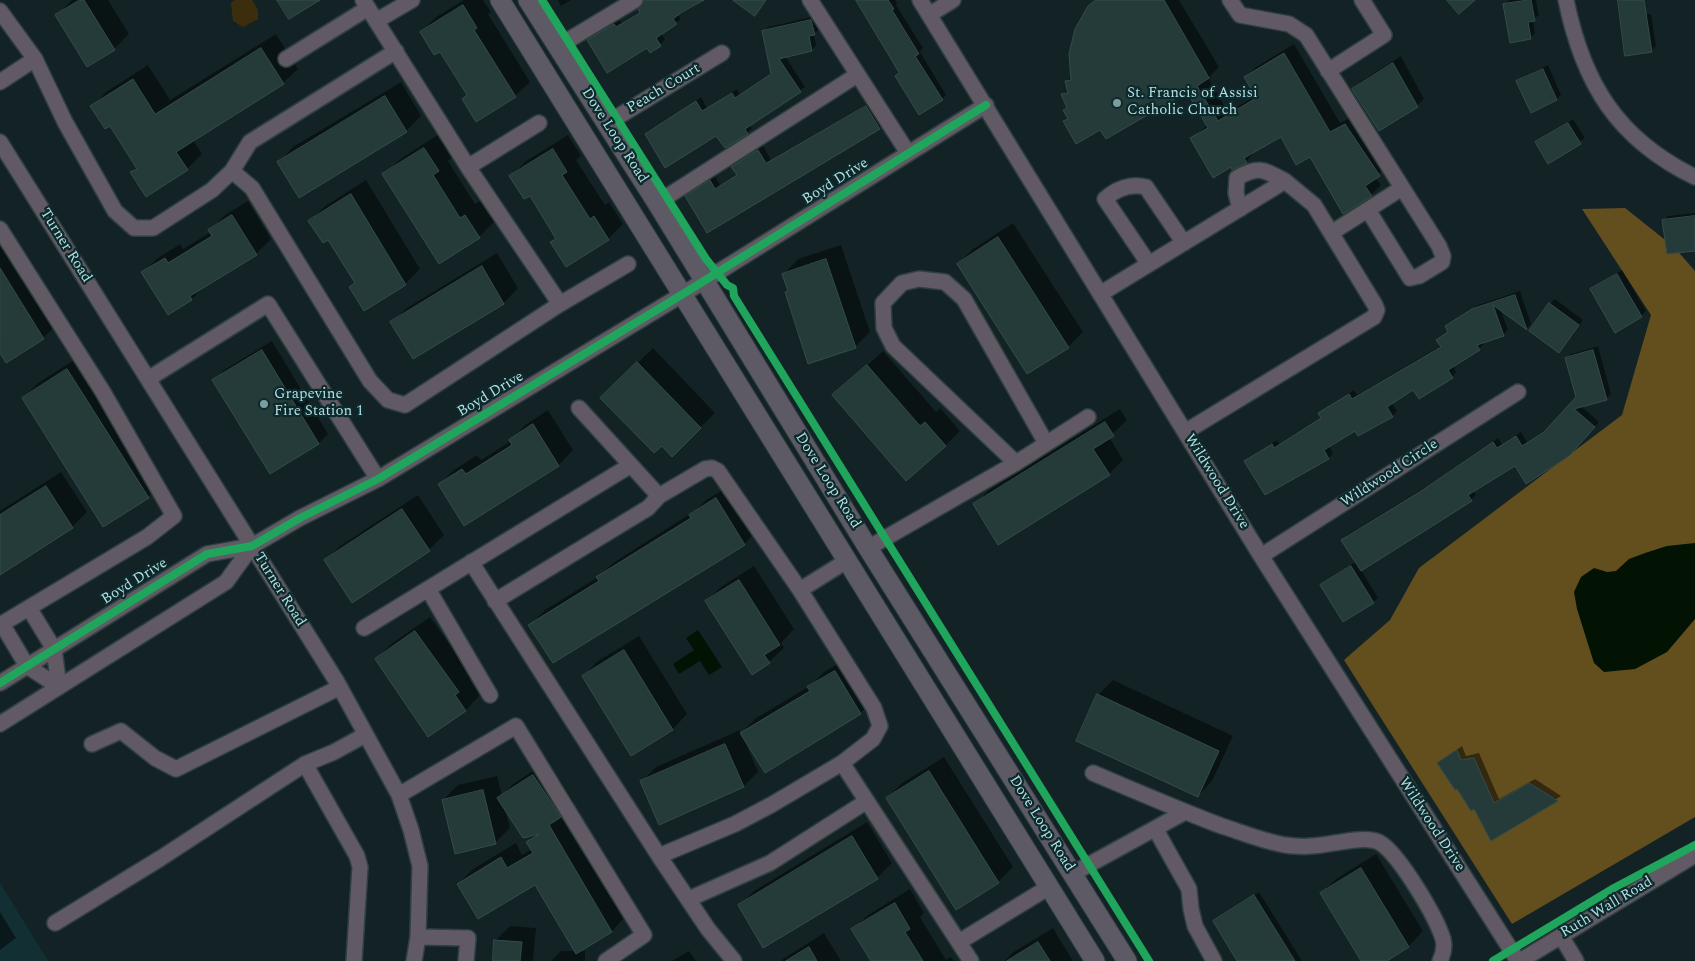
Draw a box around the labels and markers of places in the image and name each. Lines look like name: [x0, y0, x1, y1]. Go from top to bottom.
place label: St. Francis of Assisi Catholic Church: [1127, 85, 1258, 120]
marker: St. Francis of Assisi Catholic Church: [1111, 97, 1123, 109]
place label: Grapevine Fire Station 1: [274, 386, 364, 421]
marker: Grapevine Fire Station 1: [258, 398, 270, 410]

